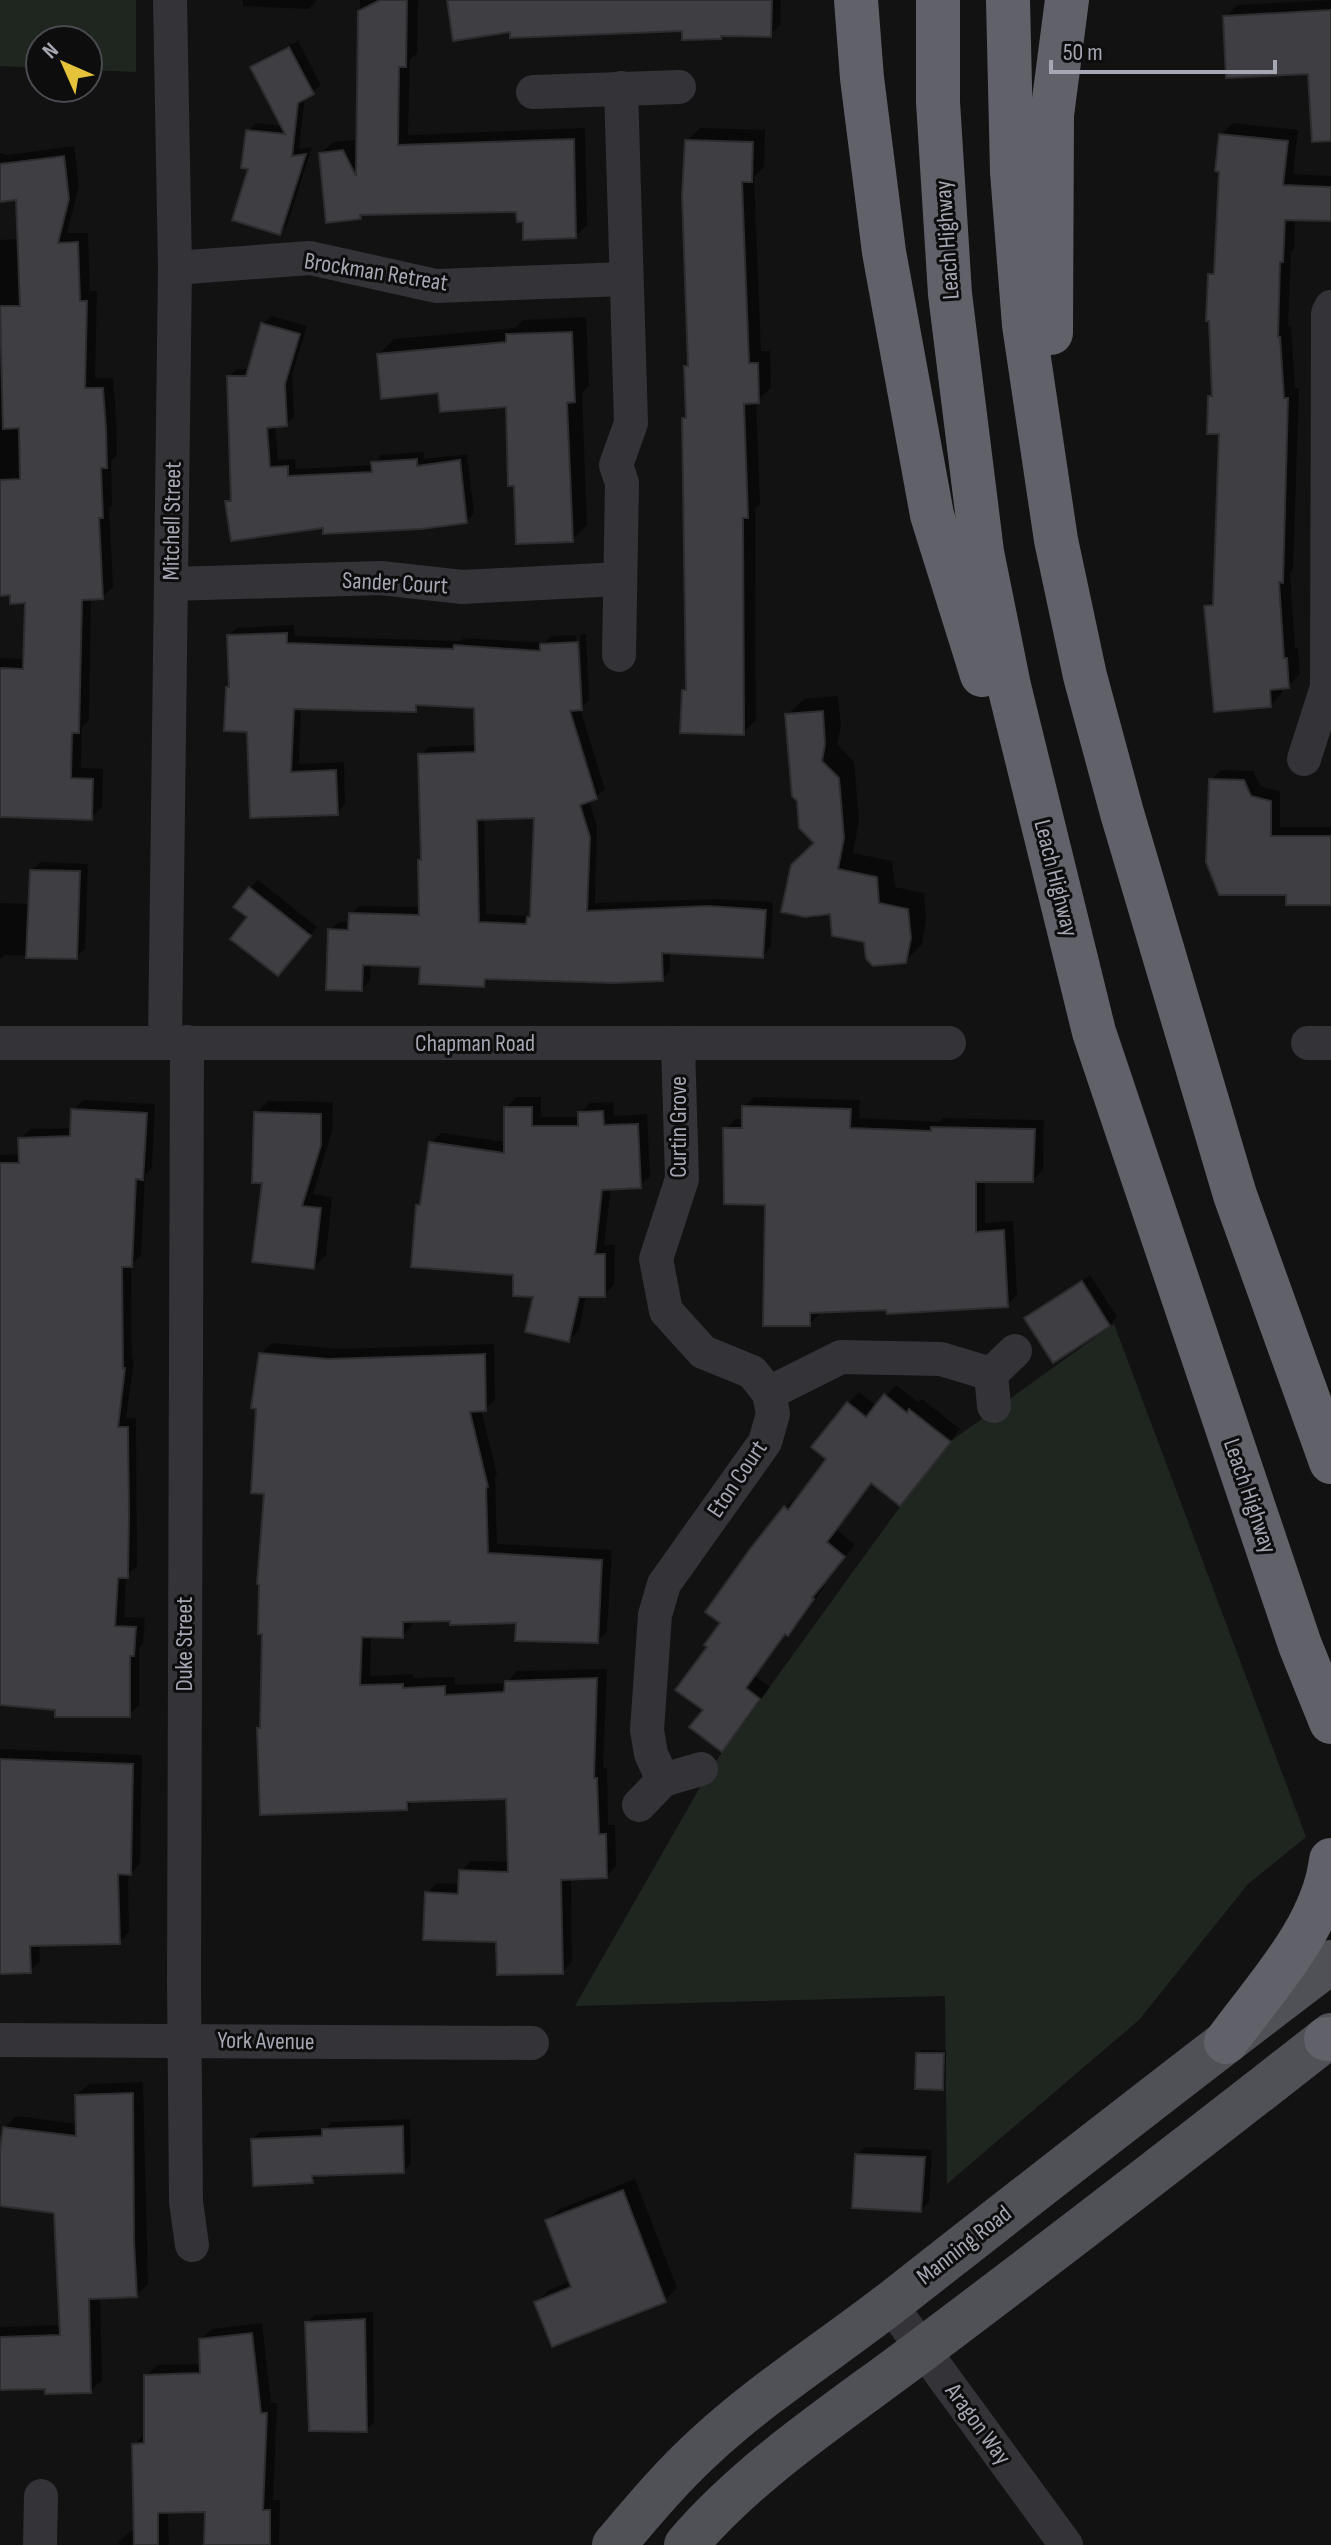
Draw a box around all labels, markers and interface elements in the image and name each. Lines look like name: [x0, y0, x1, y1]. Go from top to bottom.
north arrow: [24, 24, 104, 104]
scale bar: [1051, 24, 1275, 74]
text: N: [37, 37, 65, 65]
text: 50 m: [1063, 38, 1103, 67]
street label: Leach Highway: [928, 180, 966, 300]
street label: Brockman Retreat: [302, 246, 450, 298]
street label: Mitchell Street: [156, 461, 188, 581]
street label: Sander Court: [341, 566, 449, 600]
street label: Leach Highway: [1028, 817, 1084, 939]
street label: Chapman Road: [415, 1029, 535, 1058]
street label: Curtin Grove: [664, 1076, 693, 1178]
street label: Eton Court: [701, 1435, 773, 1523]
street label: Leach Highway: [1217, 1435, 1283, 1557]
street label: Duke Street: [170, 1597, 199, 1691]
street label: York Avenue: [217, 2026, 315, 2056]
street label: Manning Road: [911, 2199, 1017, 2291]
street label: Aragon Way: [938, 2377, 1017, 2470]

